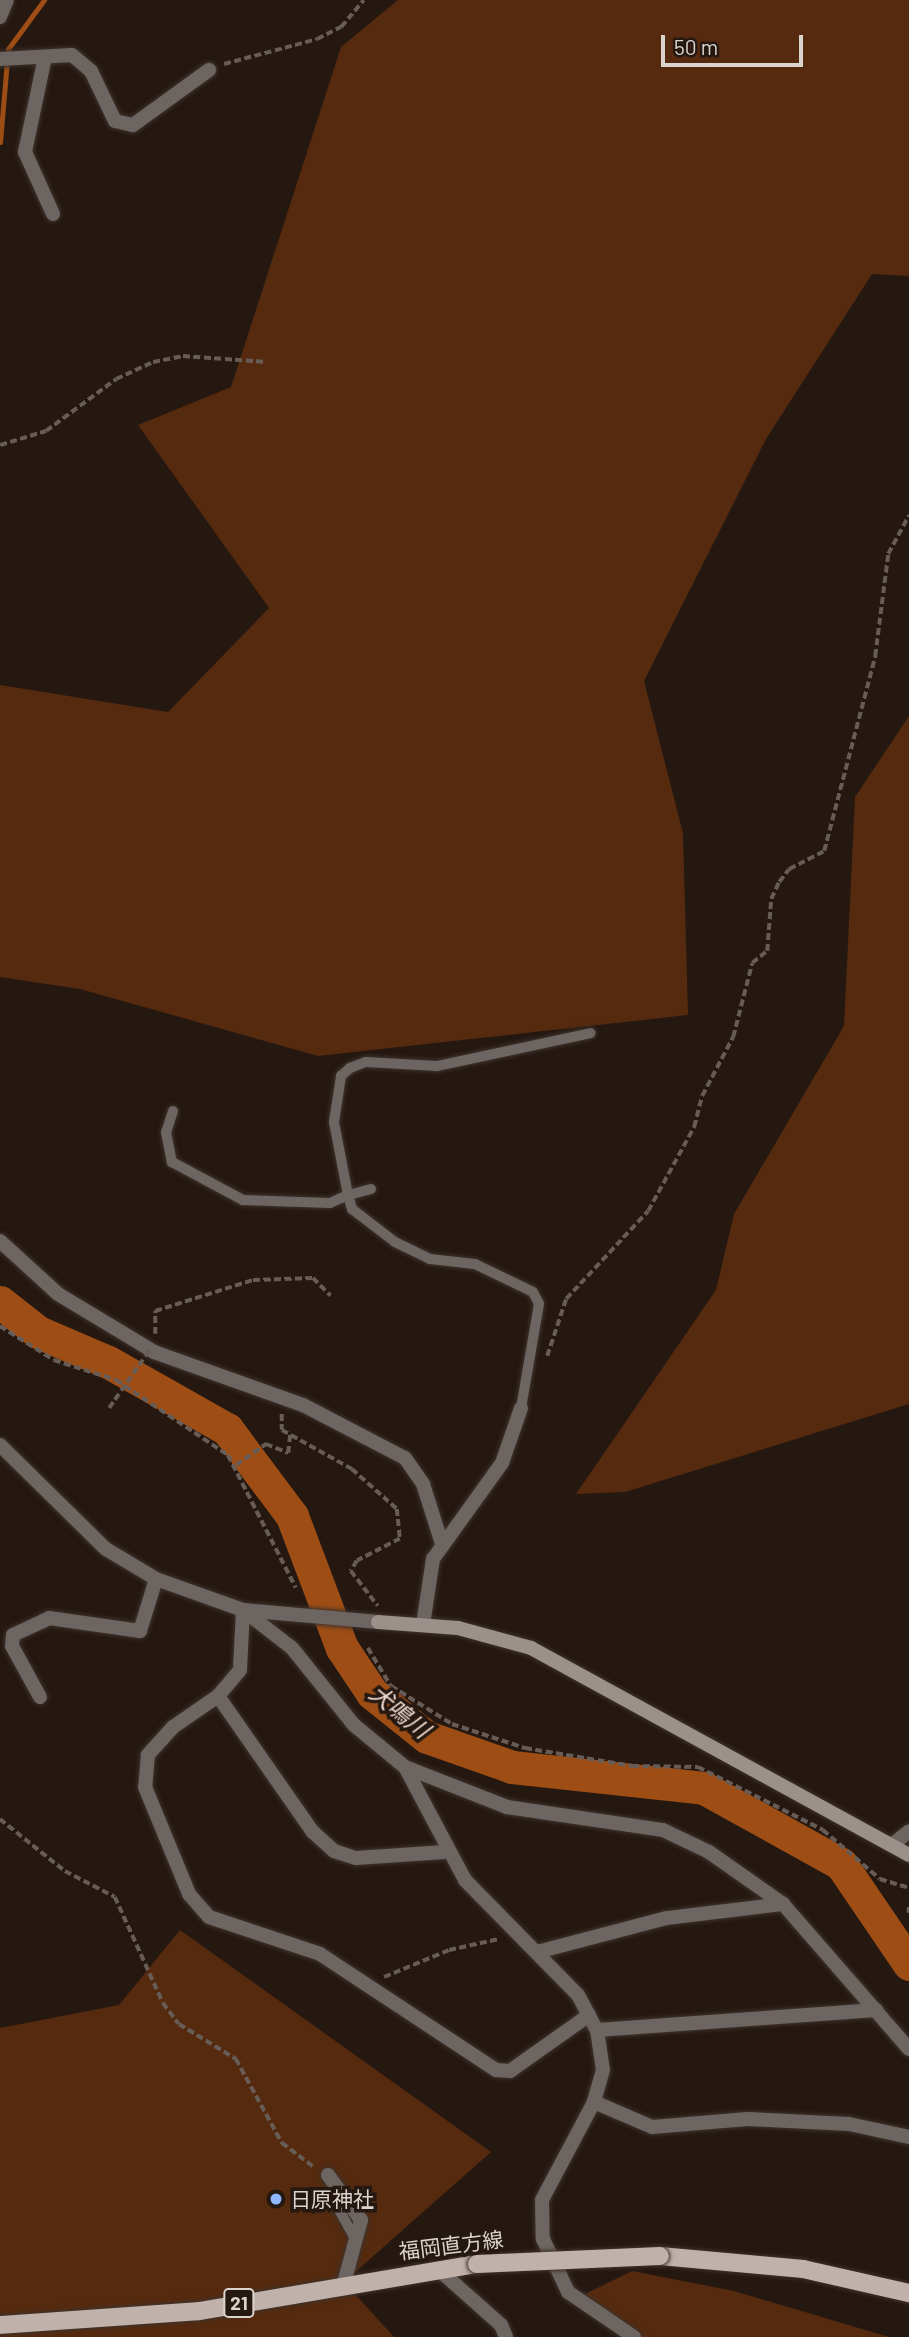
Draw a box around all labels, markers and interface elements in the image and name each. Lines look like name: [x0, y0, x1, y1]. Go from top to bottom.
scale bar: [664, 21, 806, 65]
text: 50 m: [674, 34, 718, 59]
water label: 犬鳴川: [365, 1679, 435, 1743]
place label: 日原神社: [290, 2186, 374, 2212]
marker: 日原神社: [268, 2191, 284, 2207]
street label: 福岡直方線: [397, 2226, 505, 2264]
road number: 21: [223, 2288, 255, 2318]

